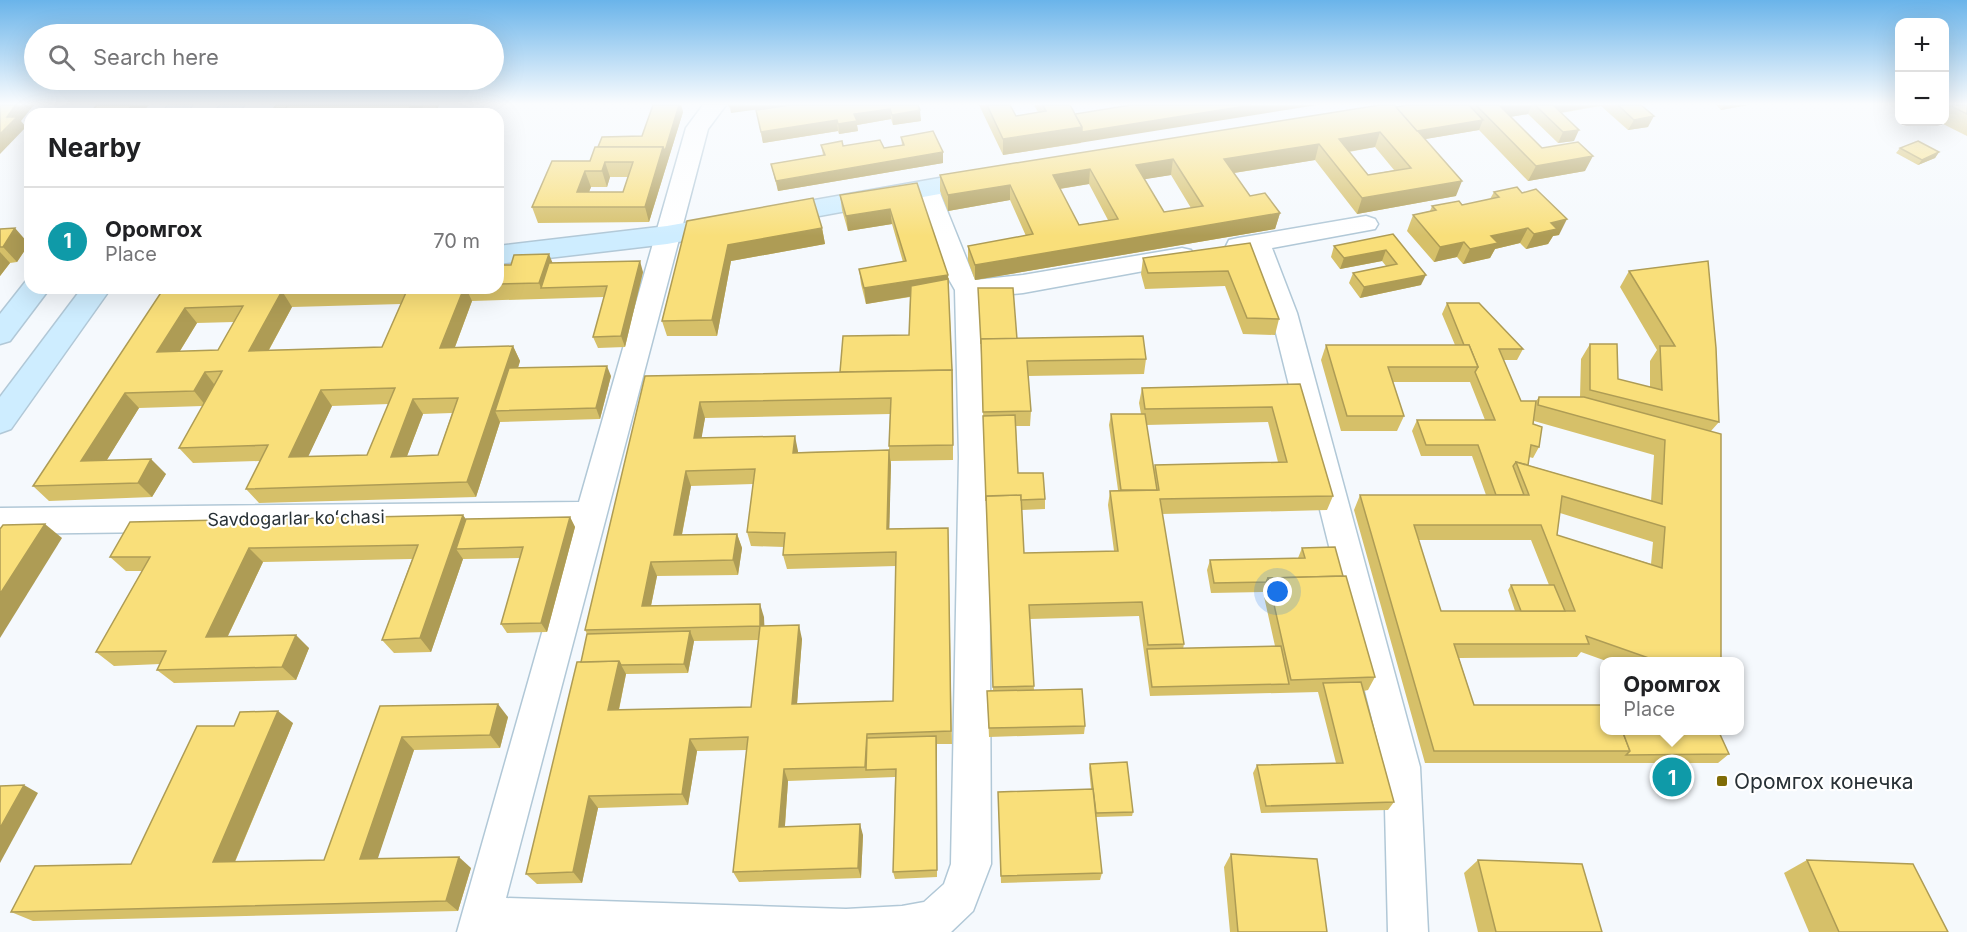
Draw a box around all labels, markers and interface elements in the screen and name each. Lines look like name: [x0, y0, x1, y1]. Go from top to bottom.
map controls: [1895, 18, 1949, 126]
button: +: [1895, 18, 1949, 72]
search box: [24, 24, 504, 90]
icon: search: [45, 41, 78, 74]
text: Search here: [93, 44, 219, 70]
button: −: [1895, 72, 1949, 126]
text: Nearby: [48, 132, 141, 163]
text: Оромгох: [105, 216, 202, 242]
text: 1: [63, 229, 72, 253]
text: 70 m: [433, 229, 480, 253]
text: Place: [105, 242, 157, 266]
street label: Savdogarlar koʻchasi: [207, 506, 385, 530]
your location: [1263, 577, 1292, 606]
popup: [1600, 657, 1744, 735]
text: Оромгох: [1623, 671, 1721, 697]
text: Place: [1623, 697, 1675, 721]
pin: 1: [1652, 754, 1692, 800]
place label: Оромгох конечка: [1734, 769, 1914, 794]
marker: Оромгох конечка: [1715, 774, 1729, 788]

